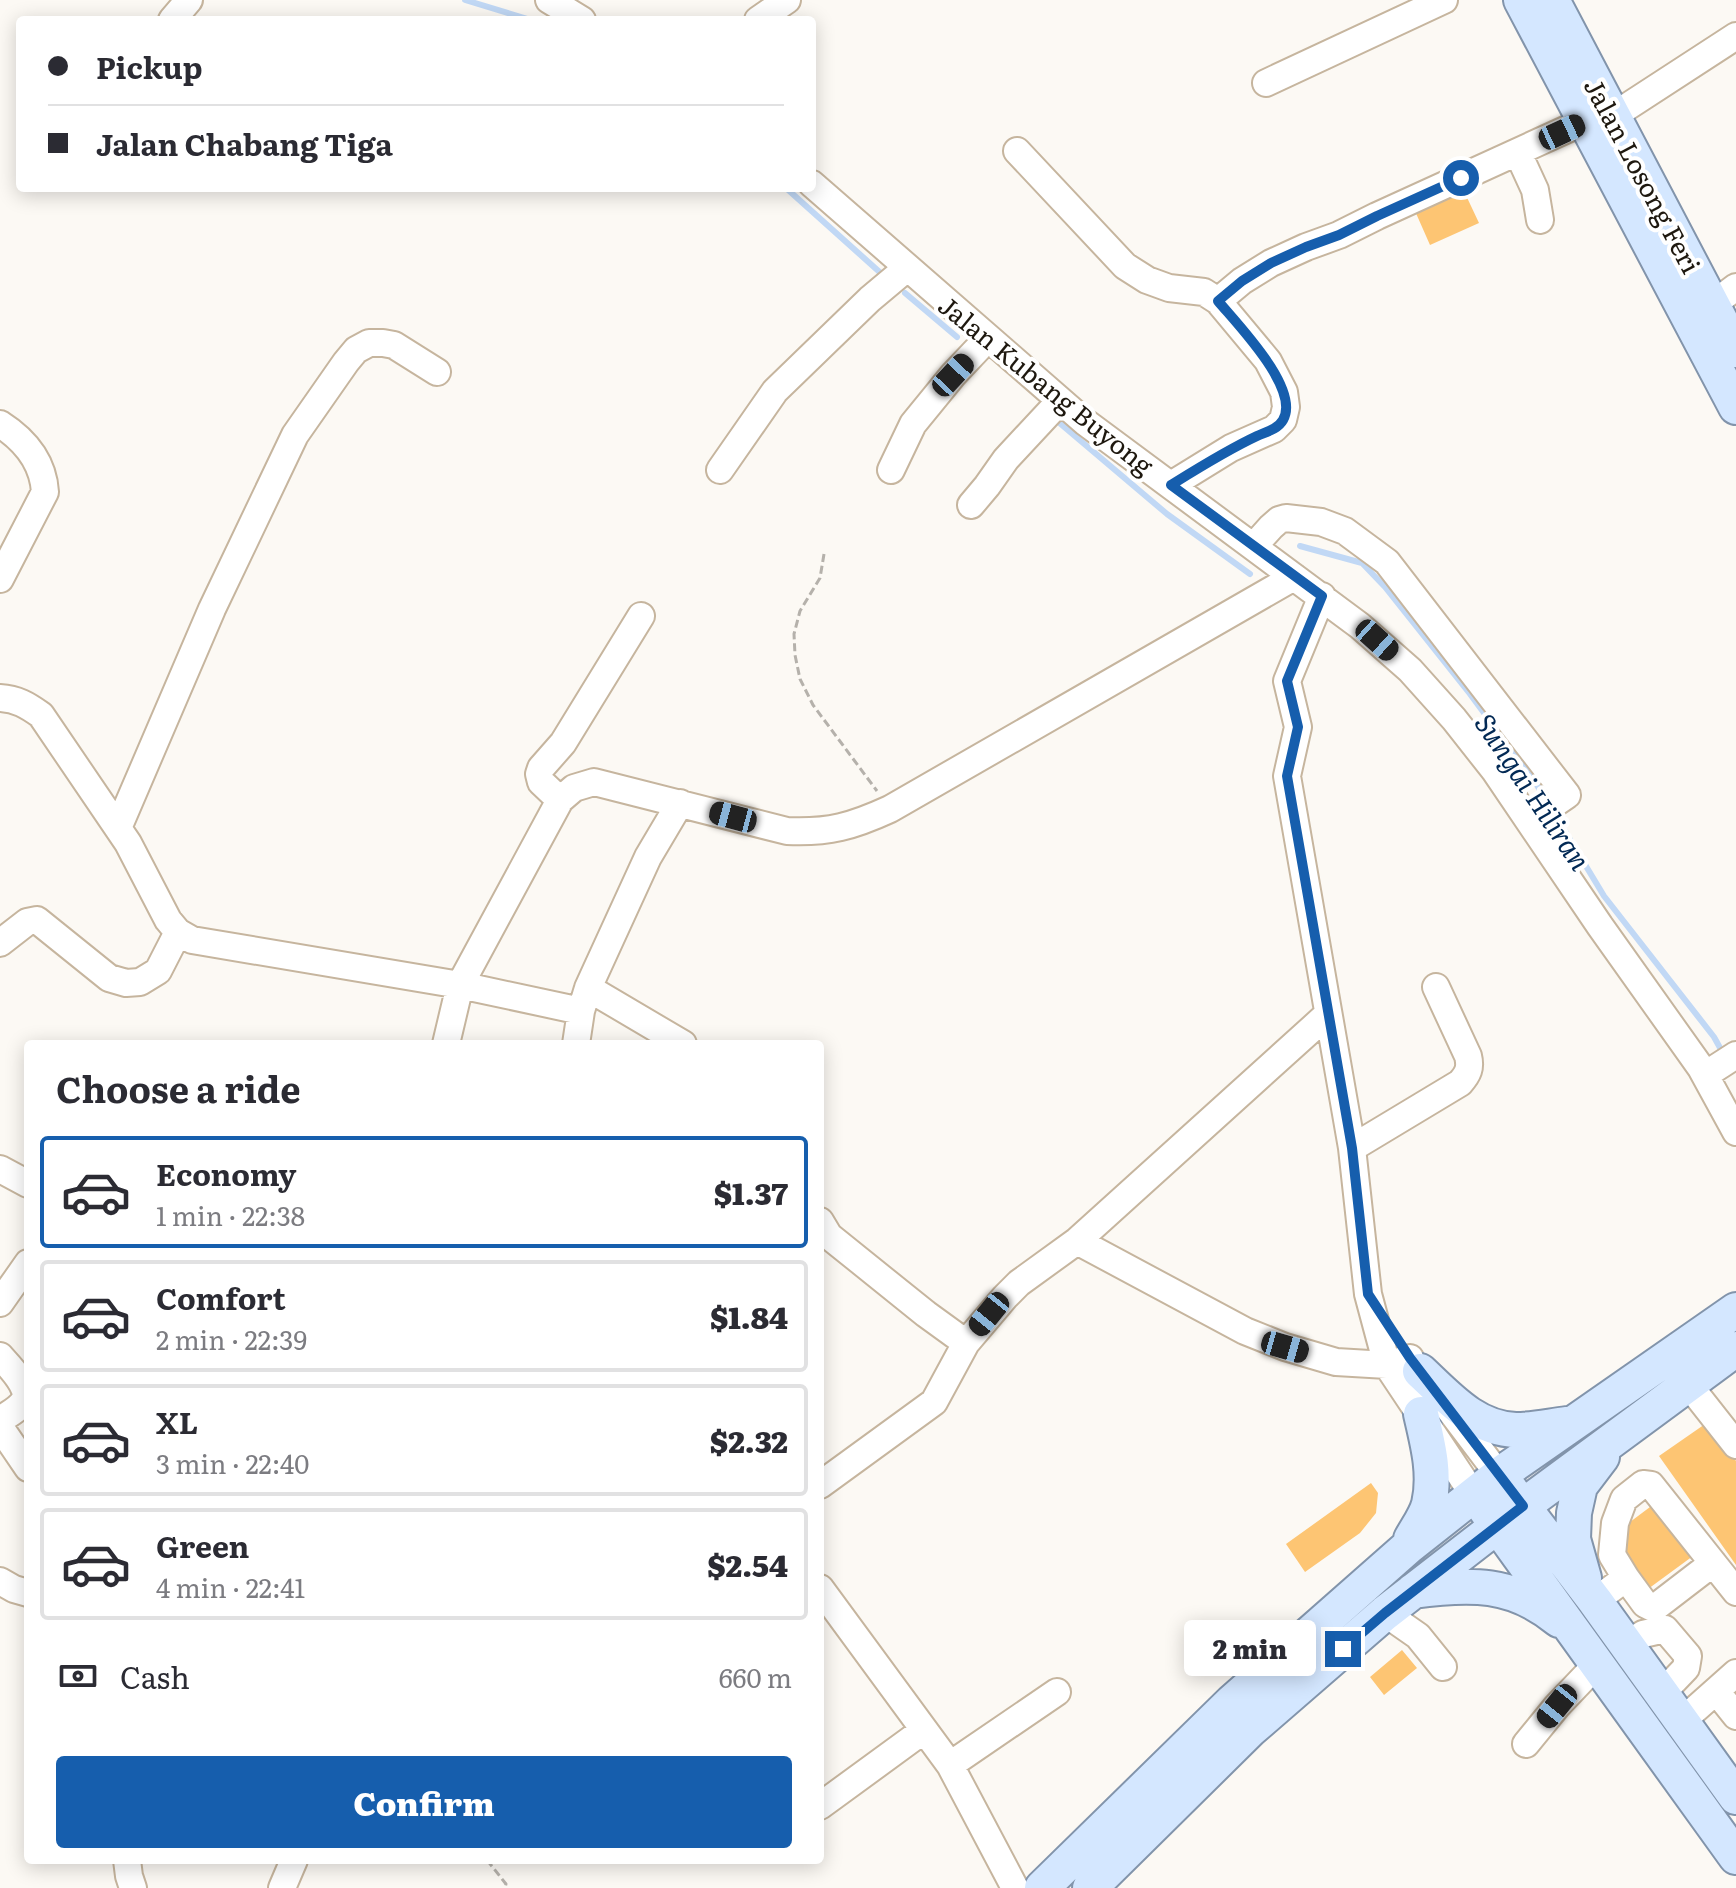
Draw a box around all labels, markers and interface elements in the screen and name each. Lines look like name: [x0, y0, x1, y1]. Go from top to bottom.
text: Pickup: [96, 44, 203, 88]
street label: Jalan Losong Feri: [1576, 70, 1712, 280]
car: [1535, 111, 1589, 153]
text: Jalan Chabang Tiga: [96, 121, 393, 165]
route start: [1443, 160, 1479, 196]
street label: Jalan Kubang Buyong: [931, 285, 1163, 483]
car: [928, 349, 978, 401]
car: [1351, 615, 1403, 665]
water label: Sungai Hiliran: [1466, 704, 1602, 878]
car: [707, 799, 759, 835]
text: Choose a ride: [56, 1061, 301, 1114]
text: Economy: [156, 1151, 296, 1195]
icon: car: [60, 1156, 132, 1228]
text: $1.37: [714, 1170, 788, 1214]
text: 1 min · 22:38: [156, 1195, 305, 1234]
text: Comfort: [156, 1275, 286, 1319]
icon: car: [60, 1280, 132, 1352]
car: [965, 1288, 1013, 1340]
text: $1.84: [710, 1294, 788, 1338]
text: 2 min · 22:39: [156, 1319, 307, 1358]
car: [1259, 1329, 1311, 1365]
text: XL: [156, 1399, 198, 1443]
icon: car: [60, 1404, 132, 1476]
text: $2.32: [710, 1418, 788, 1462]
text: 3 min · 22:40: [156, 1443, 309, 1482]
text: Green: [156, 1523, 249, 1567]
icon: car: [60, 1528, 132, 1600]
text: $2.54: [707, 1542, 788, 1586]
text: 4 min · 22:41: [156, 1567, 305, 1606]
callout: 2 min: [1183, 1621, 1315, 1677]
text: 2 min: [1213, 1628, 1287, 1667]
route end: [1325, 1631, 1361, 1667]
icon: cash: [56, 1654, 100, 1698]
text: Cash: [120, 1654, 190, 1698]
text: 660 m: [719, 1657, 792, 1696]
car: [1533, 1680, 1581, 1732]
button: Confirm: [56, 1756, 792, 1848]

